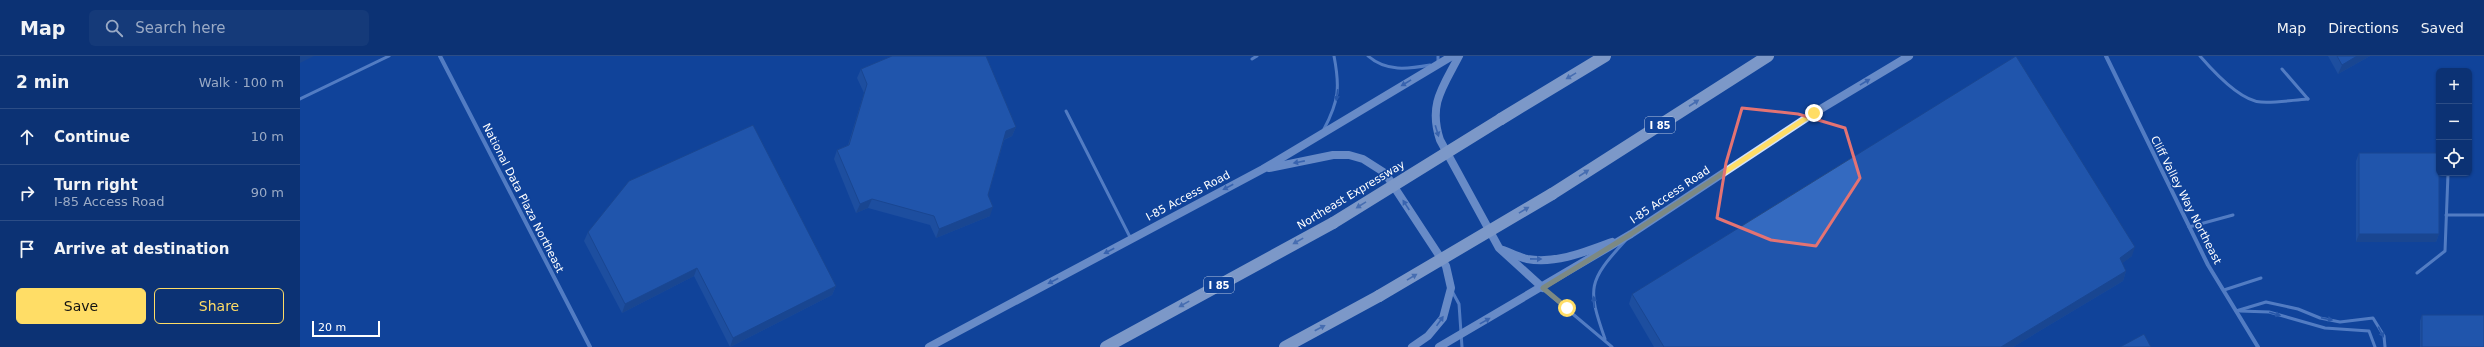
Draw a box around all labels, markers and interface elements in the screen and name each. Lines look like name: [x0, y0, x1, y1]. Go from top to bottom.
search box: [89, 10, 369, 46]
text: Map: [20, 17, 65, 39]
icon: search: [103, 17, 125, 39]
text: Search here: [135, 19, 225, 37]
text: Map: [2277, 20, 2306, 36]
text: Directions: [2328, 20, 2399, 36]
text: Saved: [2421, 20, 2464, 36]
map controls: [2436, 68, 2472, 176]
button: +: [2436, 68, 2472, 104]
text: 2 min: [16, 72, 69, 92]
one-way arrow: [1565, 73, 1577, 80]
text: Walk · 100 m: [199, 75, 284, 90]
one-way arrow: [1859, 79, 1871, 86]
one-way arrow: [1400, 80, 1412, 87]
one-way arrow: [1334, 88, 1340, 101]
one-way arrow: [1688, 100, 1700, 107]
route end: [1805, 104, 1823, 122]
button: −: [2436, 104, 2472, 140]
road number: I 85: [1645, 117, 1675, 133]
street label: National Data Plaza Northeast: [480, 121, 567, 275]
one-way arrow: [1434, 125, 1440, 137]
icon: ahead: [16, 126, 38, 148]
text: Continue: [54, 128, 130, 146]
text: 10 m: [251, 129, 284, 144]
street label: Cliff Valley Way Northeast: [2148, 134, 2224, 267]
button: locate: [2436, 140, 2472, 176]
street label: Northeast Expressway: [1295, 157, 1407, 232]
one-way arrow: [1293, 159, 1305, 165]
street label: I-85 Access Road: [1628, 163, 1712, 227]
street label: I-85 Access Road: [1144, 168, 1232, 224]
one-way arrow: [1579, 170, 1590, 177]
text: Turn right: [54, 176, 138, 194]
icon: right: [16, 182, 38, 204]
one-way arrow: [1222, 184, 1234, 191]
text: 90 m: [251, 185, 284, 200]
text: I-85 Access Road: [54, 194, 164, 209]
one-way arrow: [1403, 199, 1410, 211]
one-way arrow: [1355, 202, 1367, 209]
one-way arrow: [1518, 207, 1530, 214]
icon: arrive: [16, 238, 38, 260]
one-way arrow: [1292, 238, 1304, 245]
text: Arrive at destination: [54, 240, 229, 258]
one-way arrow: [1103, 247, 1115, 254]
one-way arrow: [1530, 256, 1543, 262]
one-way arrow: [1407, 273, 1418, 280]
road number: I 85: [1204, 277, 1234, 293]
one-way arrow: [1047, 278, 1059, 284]
button: Save: [16, 288, 146, 324]
button: Share: [154, 288, 284, 324]
one-way arrow: [1591, 296, 1598, 308]
route start: [1558, 299, 1576, 317]
one-way arrow: [1178, 301, 1190, 307]
one-way arrow: [2269, 311, 2281, 317]
one-way arrow: [1436, 315, 1444, 326]
one-way arrow: [1480, 317, 1491, 324]
one-way arrow: [2321, 317, 2333, 323]
scale bar: [312, 319, 380, 338]
text: 20 m: [318, 321, 346, 334]
one-way arrow: [1314, 325, 1325, 332]
one-way arrow: [2378, 326, 2384, 338]

